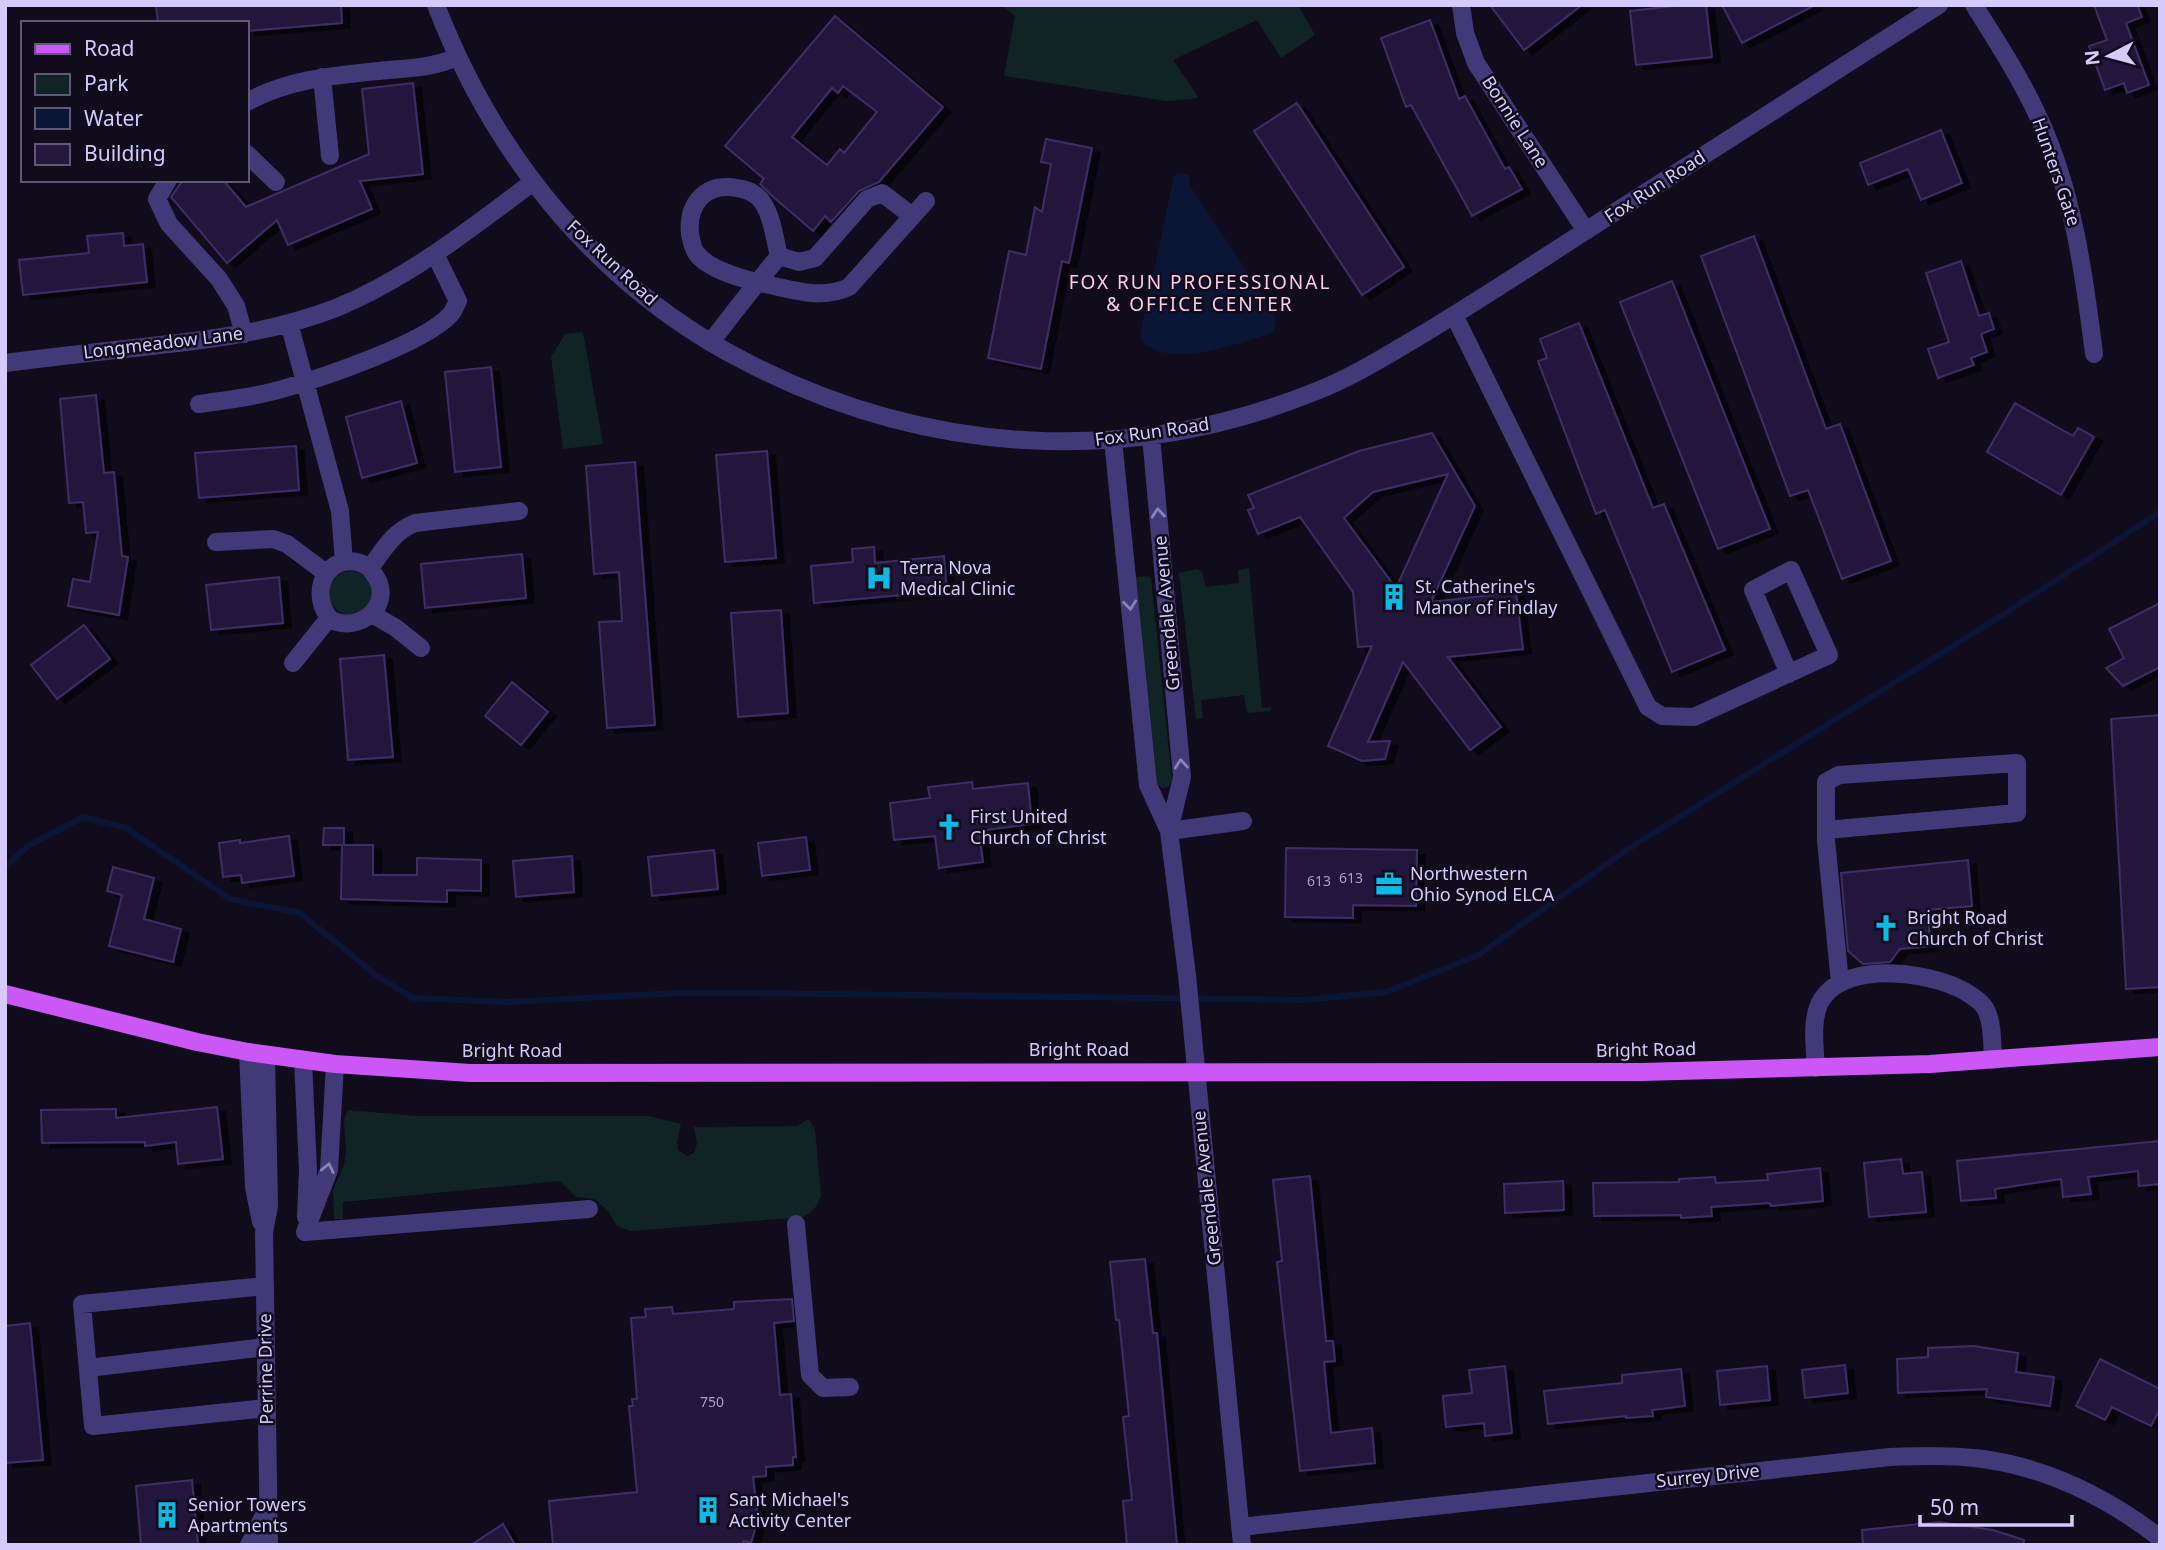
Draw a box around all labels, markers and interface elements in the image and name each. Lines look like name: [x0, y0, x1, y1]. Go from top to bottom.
legend: [21, 21, 248, 182]
north arrow: [2074, 21, 2144, 91]
text: Road: [84, 34, 134, 62]
text: N: [2078, 49, 2106, 67]
text: Park: [84, 69, 129, 97]
street label: Bonnie Lane: [1477, 71, 1555, 172]
text: Water: [84, 104, 143, 132]
street label: Hunters Gate: [2027, 114, 2087, 229]
text: Building: [84, 139, 166, 167]
street label: Fox Run Road: [1600, 145, 1709, 228]
street label: Fox Run Road: [562, 214, 663, 310]
district label: FOX RUN PROFESSIONAL & OFFICE CENTER: [1069, 269, 1331, 317]
street label: Longmeadow Lane: [82, 320, 244, 364]
street label: Fox Run Road: [1093, 411, 1211, 451]
one-way arrow: [1151, 508, 1166, 519]
street label: Greendale Avenue: [1147, 535, 1185, 692]
place label: Terra Nova Medical Clinic: [900, 555, 1016, 600]
hospital icon: Terra Nova Medical Clinic: [864, 563, 894, 593]
place label: St. Catherine's Manor of Findlay: [1415, 574, 1558, 619]
building icon: St. Catherine's Manor of Findlay: [1379, 582, 1409, 612]
one-way arrow: [1122, 600, 1137, 611]
one-way arrow: [1174, 759, 1189, 770]
place label: First United Church of Christ: [970, 804, 1107, 849]
church icon: First United Church of Christ: [934, 812, 964, 842]
place label: Northwestern Ohio Synod ELCA: [1410, 861, 1555, 906]
house number: 613: [1339, 868, 1363, 887]
office icon: Northwestern Ohio Synod ELCA: [1374, 869, 1404, 899]
house number: 613: [1307, 871, 1331, 890]
place label: Bright Road Church of Christ: [1907, 905, 2044, 950]
church icon: Bright Road Church of Christ: [1871, 913, 1901, 943]
street label: Bright Road: [1596, 1036, 1696, 1062]
street label: Bright Road: [1029, 1037, 1129, 1061]
street label: Bright Road: [462, 1038, 562, 1062]
street label: Greendale Avenue: [1186, 1110, 1226, 1267]
one-way arrow: [319, 1162, 334, 1174]
street label: Perrine Drive: [252, 1313, 278, 1425]
house number: 750: [700, 1392, 724, 1411]
street label: Surrey Drive: [1655, 1458, 1761, 1492]
scale bar: [1920, 1484, 2072, 1528]
place label: Sant Michael's Activity Center: [729, 1487, 852, 1532]
place label: Senior Towers Apartments: [188, 1492, 306, 1537]
text: 50 m: [1930, 1493, 1979, 1521]
building icon: Sant Michael's Activity Center: [693, 1495, 723, 1525]
building icon: Senior Towers Apartments: [152, 1500, 182, 1530]

